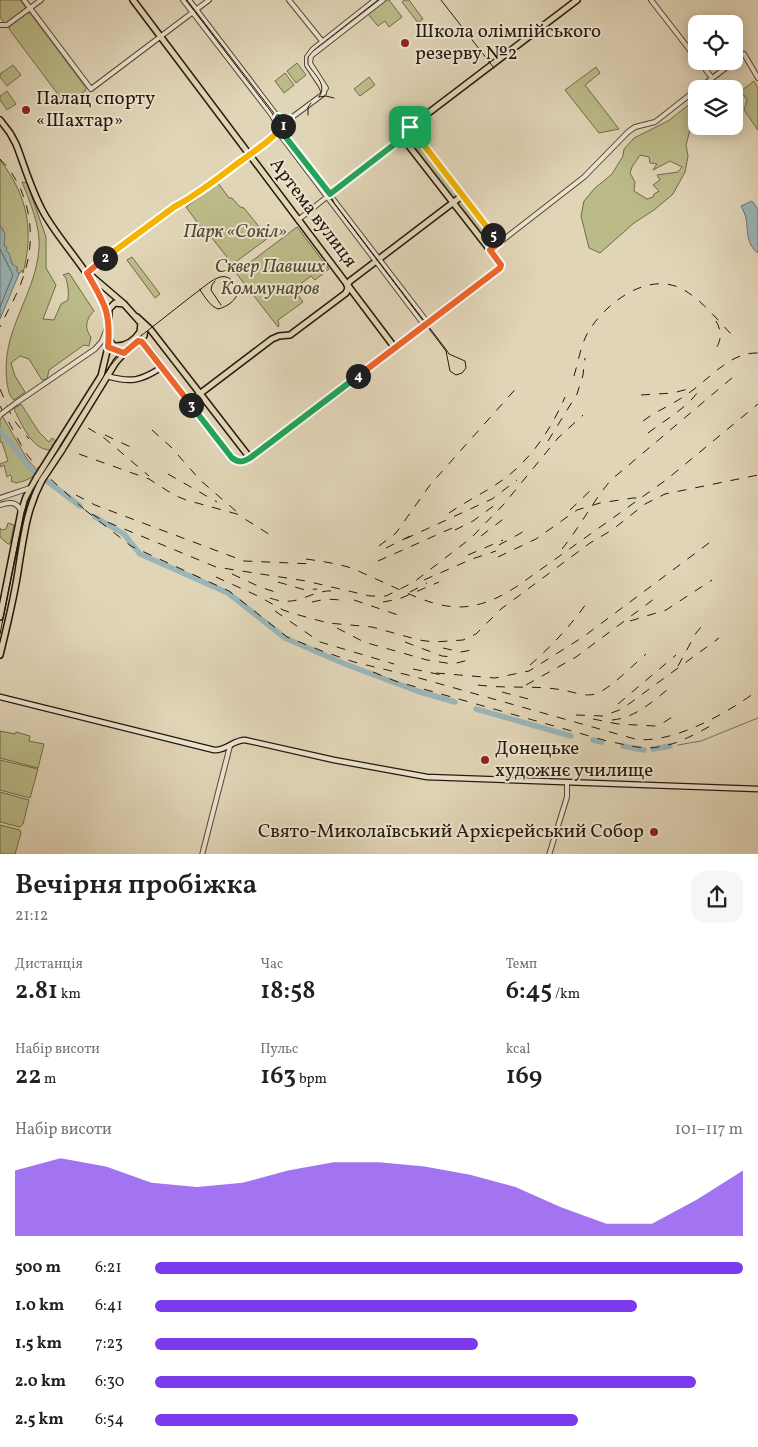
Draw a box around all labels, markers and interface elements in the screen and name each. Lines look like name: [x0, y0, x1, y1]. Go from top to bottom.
map controls: [688, 15, 743, 135]
button: locate: [688, 15, 743, 70]
place label: Школа олімпійського резерву №2: [415, 19, 601, 67]
marker: Школа олімпійського резерву №2: [399, 37, 411, 49]
button: layers: [688, 80, 743, 135]
place label: Палац спорту «Шахтар»: [36, 86, 155, 134]
marker: Палац спорту «Шахтар»: [20, 104, 32, 116]
pin: [389, 106, 431, 148]
icon: arrive: [396, 113, 424, 141]
pin: 1: [270, 114, 296, 138]
text: 1: [281, 117, 286, 136]
street label: Артема вулиця: [263, 153, 363, 273]
park label: Парк «Сокіл»: [183, 219, 287, 245]
pin: 5: [480, 222, 506, 248]
text: 5: [490, 226, 497, 245]
pin: 2: [92, 246, 118, 270]
text: 2: [102, 249, 109, 268]
park label: Сквер Павших Коммунаров: [215, 254, 325, 302]
pin: 4: [346, 364, 370, 388]
text: 4: [354, 367, 363, 386]
pin: 3: [178, 392, 204, 418]
text: 3: [188, 396, 195, 415]
place label: Донецьке художнє училище: [495, 736, 653, 784]
marker: Донецьке художнє училище: [479, 754, 491, 766]
place label: Свято-Миколаївський Архієрейський Собор: [258, 819, 644, 845]
marker: Свято-Миколаївський Архієрейський Собор: [648, 826, 660, 838]
text: Вечірня пробіжка: [15, 866, 257, 905]
button: share: [691, 871, 743, 923]
text: 21:12: [15, 905, 48, 927]
text: Дистанція: [15, 955, 83, 974]
text: Час: [260, 955, 283, 974]
text: Темп: [506, 955, 537, 974]
text: 2.81: [15, 974, 58, 1009]
text: 18:58: [260, 974, 315, 1009]
text: 6:45: [506, 974, 552, 1009]
text: km: [58, 985, 81, 1004]
text: /km: [552, 985, 580, 1004]
text: Набір висоти: [15, 1040, 100, 1059]
text: Пульс: [260, 1040, 298, 1059]
text: kcal: [506, 1040, 531, 1059]
text: 22: [15, 1059, 41, 1094]
text: 163: [260, 1059, 296, 1094]
text: 169: [506, 1059, 542, 1094]
text: m: [41, 1070, 57, 1089]
text: bpm: [296, 1070, 327, 1089]
text: Набір висоти: [15, 1119, 112, 1141]
text: 101–117 m: [675, 1119, 743, 1141]
text: 500 m: [15, 1257, 61, 1279]
text: 6:21: [95, 1257, 122, 1279]
text: 1.0 km: [15, 1295, 64, 1317]
text: 6:41: [95, 1295, 123, 1317]
text: 1.5 km: [15, 1333, 62, 1355]
text: 7:23: [95, 1333, 123, 1355]
text: 2.0 km: [15, 1371, 66, 1393]
text: 6:30: [95, 1371, 124, 1393]
text: 2.5 km: [15, 1409, 64, 1431]
text: 6:54: [95, 1409, 124, 1431]

